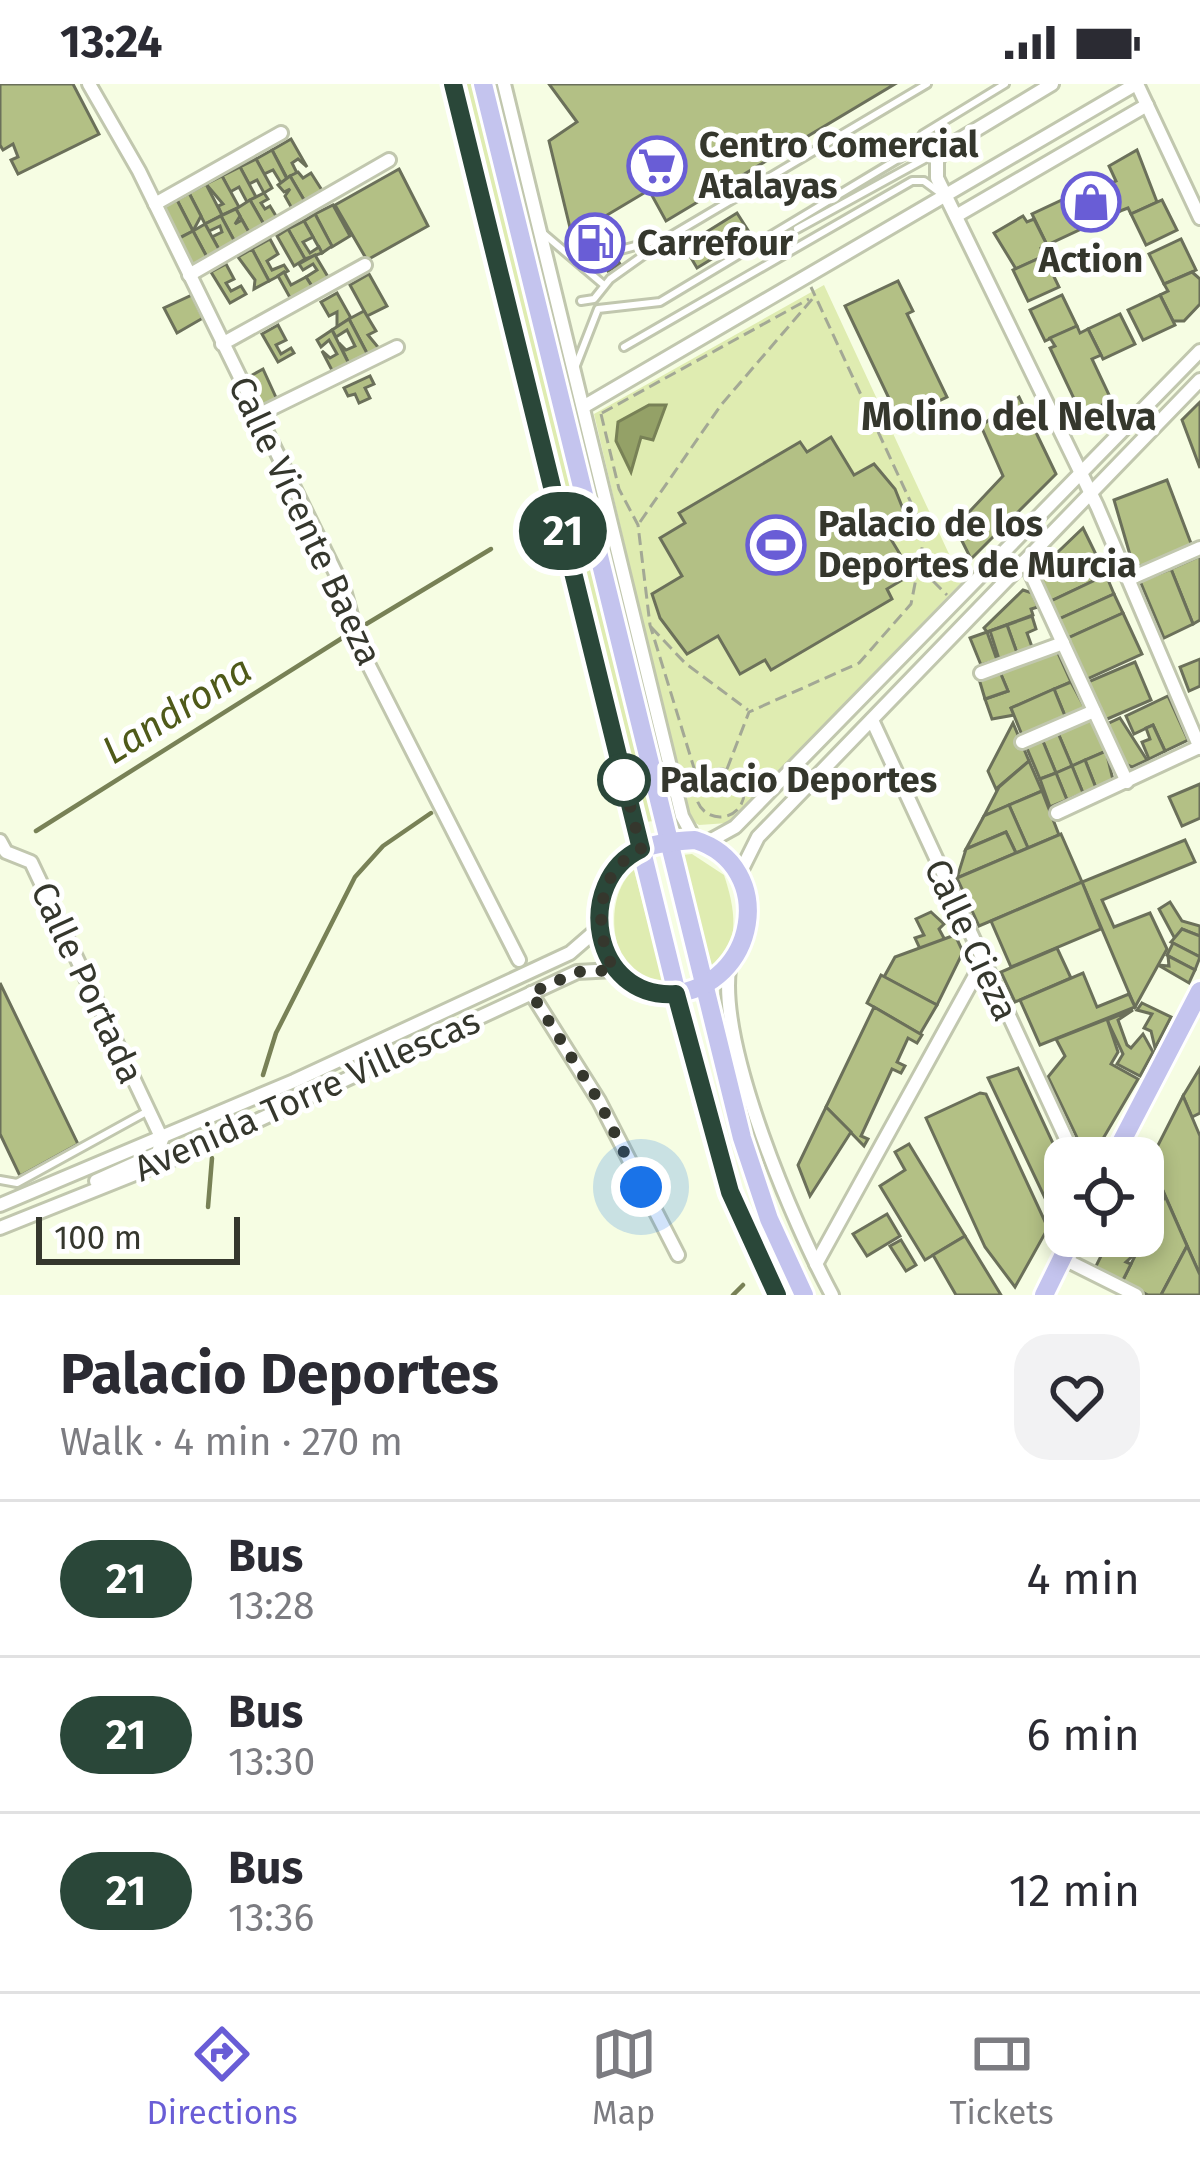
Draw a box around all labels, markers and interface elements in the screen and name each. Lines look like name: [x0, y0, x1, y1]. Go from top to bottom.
text: 13:24: [60, 15, 162, 69]
place label: Centro Comercial Atalayas: [698, 123, 979, 208]
supermarket icon: Centro Comercial Atalayas: [626, 135, 688, 197]
shop icon: Action: [1060, 171, 1122, 233]
fuel station icon: Carrefour: [564, 212, 626, 274]
place label: Carrefour: [637, 221, 794, 265]
place label: Action: [1038, 238, 1143, 282]
street label: Calle Vicente Baeza: [219, 370, 391, 672]
district label: Molino del Nelva: [861, 394, 1157, 440]
line badge: 21: [509, 492, 617, 570]
place label: Palacio de los Deportes de Murcia: [818, 502, 1137, 587]
text: 21: [543, 506, 583, 556]
sports icon: Palacio de los Deportes de Murcia: [745, 514, 807, 576]
water label: Landrona: [94, 646, 260, 774]
marker: Palacio Deportes: [599, 755, 649, 805]
place label: Palacio Deportes: [660, 758, 937, 802]
street label: Calle Cieza: [914, 852, 1028, 1028]
street label: Calle Portada: [21, 875, 153, 1091]
street label: Avenida Torre Villescas: [127, 999, 487, 1191]
map controls: [1044, 1137, 1164, 1257]
button: locate: [1044, 1137, 1164, 1257]
your location: [611, 1157, 671, 1217]
scale bar: [36, 1211, 240, 1264]
text: 100 m: [54, 1218, 142, 1258]
button: heart: [1014, 1334, 1140, 1460]
text: Palacio Deportes: [60, 1340, 499, 1408]
text: Walk · 4 min · 270 m: [60, 1419, 403, 1465]
text: Bus: [228, 1529, 303, 1583]
text: 4 min: [1027, 1552, 1140, 1606]
text: 21: [106, 1554, 146, 1604]
text: 13:28: [228, 1583, 315, 1629]
text: Bus: [228, 1685, 303, 1739]
text: 6 min: [1026, 1708, 1140, 1762]
text: 21: [106, 1710, 146, 1760]
text: 13:30: [228, 1739, 315, 1785]
text: Bus: [228, 1841, 303, 1895]
text: 12 min: [1009, 1864, 1140, 1918]
text: 21: [106, 1866, 146, 1916]
text: 13:36: [228, 1895, 314, 1941]
tab: Directions: [146, 2021, 298, 2133]
tab: Map: [591, 2021, 657, 2133]
tab: Tickets: [950, 2021, 1054, 2133]

